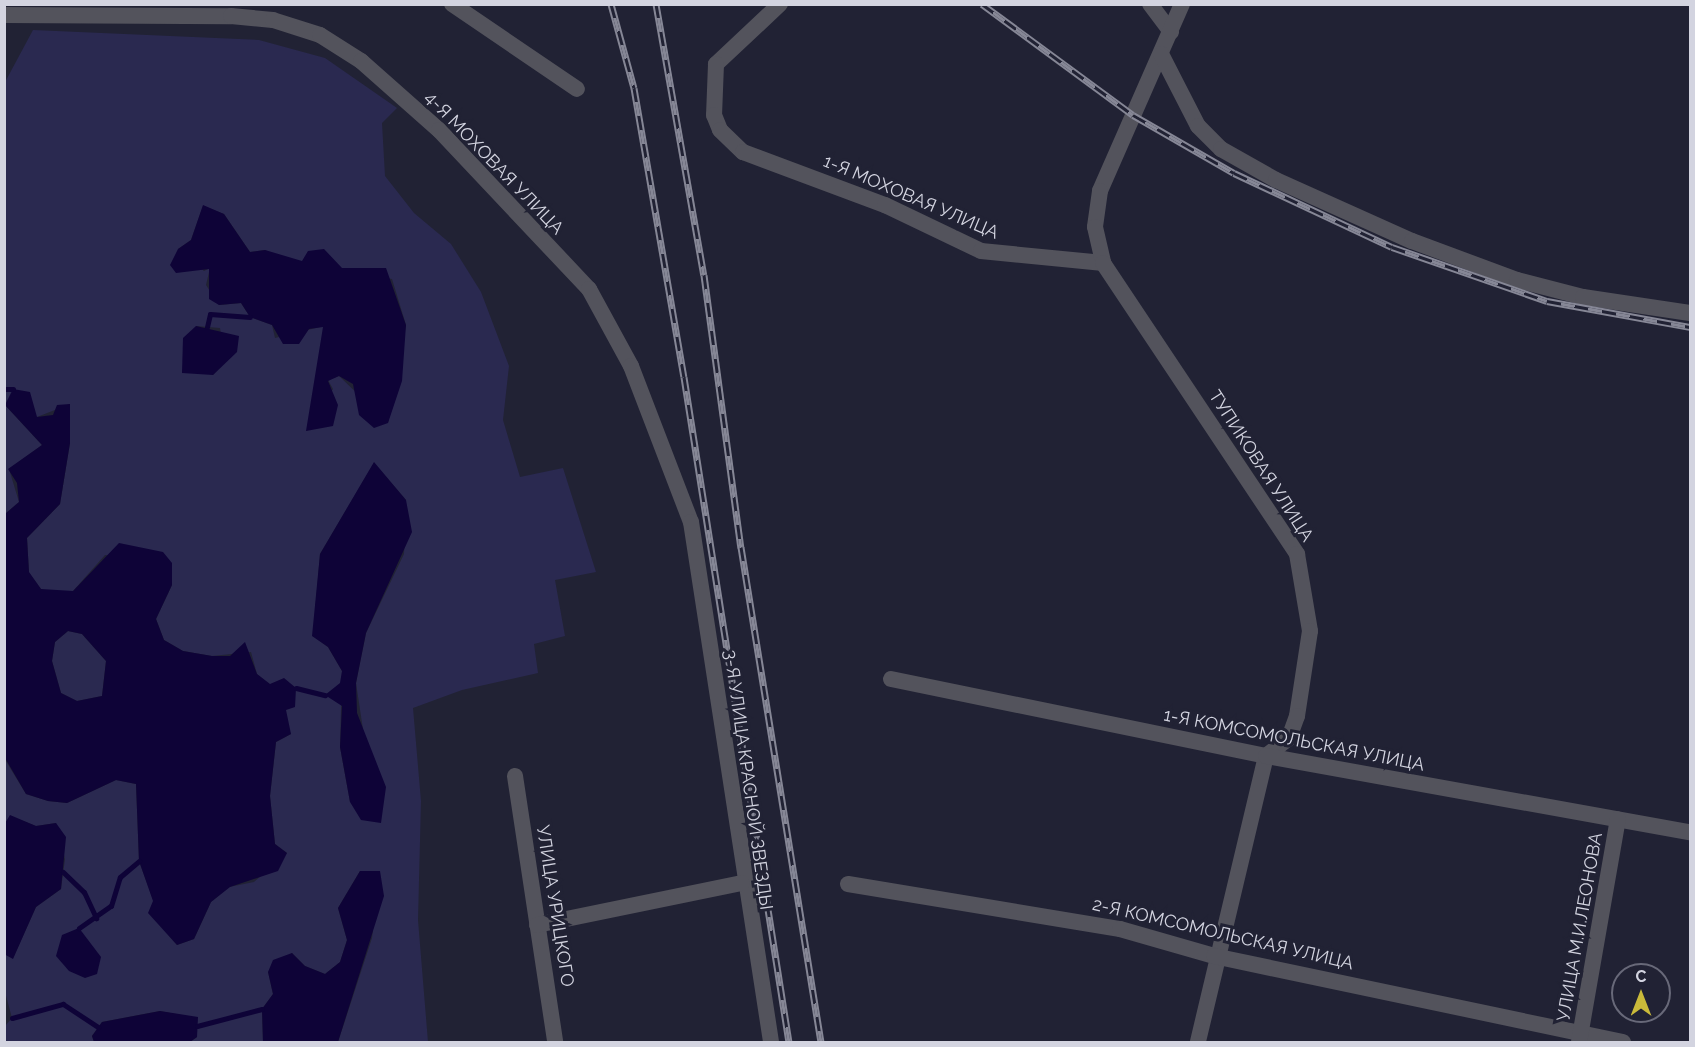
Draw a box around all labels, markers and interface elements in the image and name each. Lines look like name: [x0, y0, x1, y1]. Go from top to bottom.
street label: 4-Я МОХОВАЯ УЛИЦА: [420, 87, 568, 239]
street label: 1-Я МОХОВАЯ УЛИЦА: [820, 150, 1002, 244]
street label: ТУПИКОВАЯ УЛИЦА: [1204, 386, 1318, 546]
street label: 3-Я УЛИЦА КРАСНОЙ ЗВЕЗДЫ: [719, 648, 777, 912]
street label: 1-Я КОМСОМОЛЬСКАЯ УЛИЦА: [1162, 704, 1426, 776]
street label: УЛИЦА УРИЦКОГО: [532, 823, 578, 989]
street label: УЛИЦА М.И.ЛЕОНОВА: [1553, 831, 1607, 1023]
street label: 2-Я КОМСОМОЛЬСКАЯ УЛИЦА: [1090, 893, 1356, 975]
north arrow: [1611, 963, 1671, 1023]
text: С: [1636, 967, 1646, 986]

